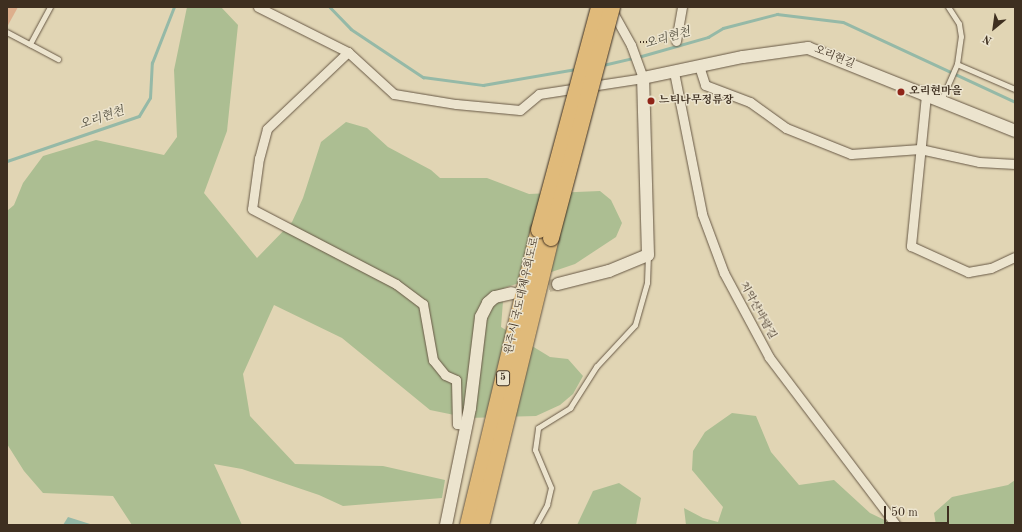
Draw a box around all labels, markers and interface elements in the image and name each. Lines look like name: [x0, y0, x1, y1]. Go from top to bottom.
north arrow: [974, 8, 1014, 48]
water label: 오리현천: [644, 26, 692, 52]
text: N: [982, 32, 994, 46]
street label: 오리현길: [812, 44, 856, 72]
place label: 오리현마을: [909, 85, 962, 99]
marker: 오리현마을: [896, 87, 906, 97]
place label: 느티나무정류장: [659, 94, 733, 108]
marker: 느티나무정류장: [646, 96, 656, 106]
water label: 오리현천: [78, 105, 126, 133]
street label: 원주시 국도대체우회도로: [503, 236, 543, 356]
street label: 치악산바람길: [736, 280, 778, 342]
road number: 5: [496, 370, 510, 386]
scale bar: [886, 498, 951, 524]
text: 50 m: [891, 507, 918, 519]

